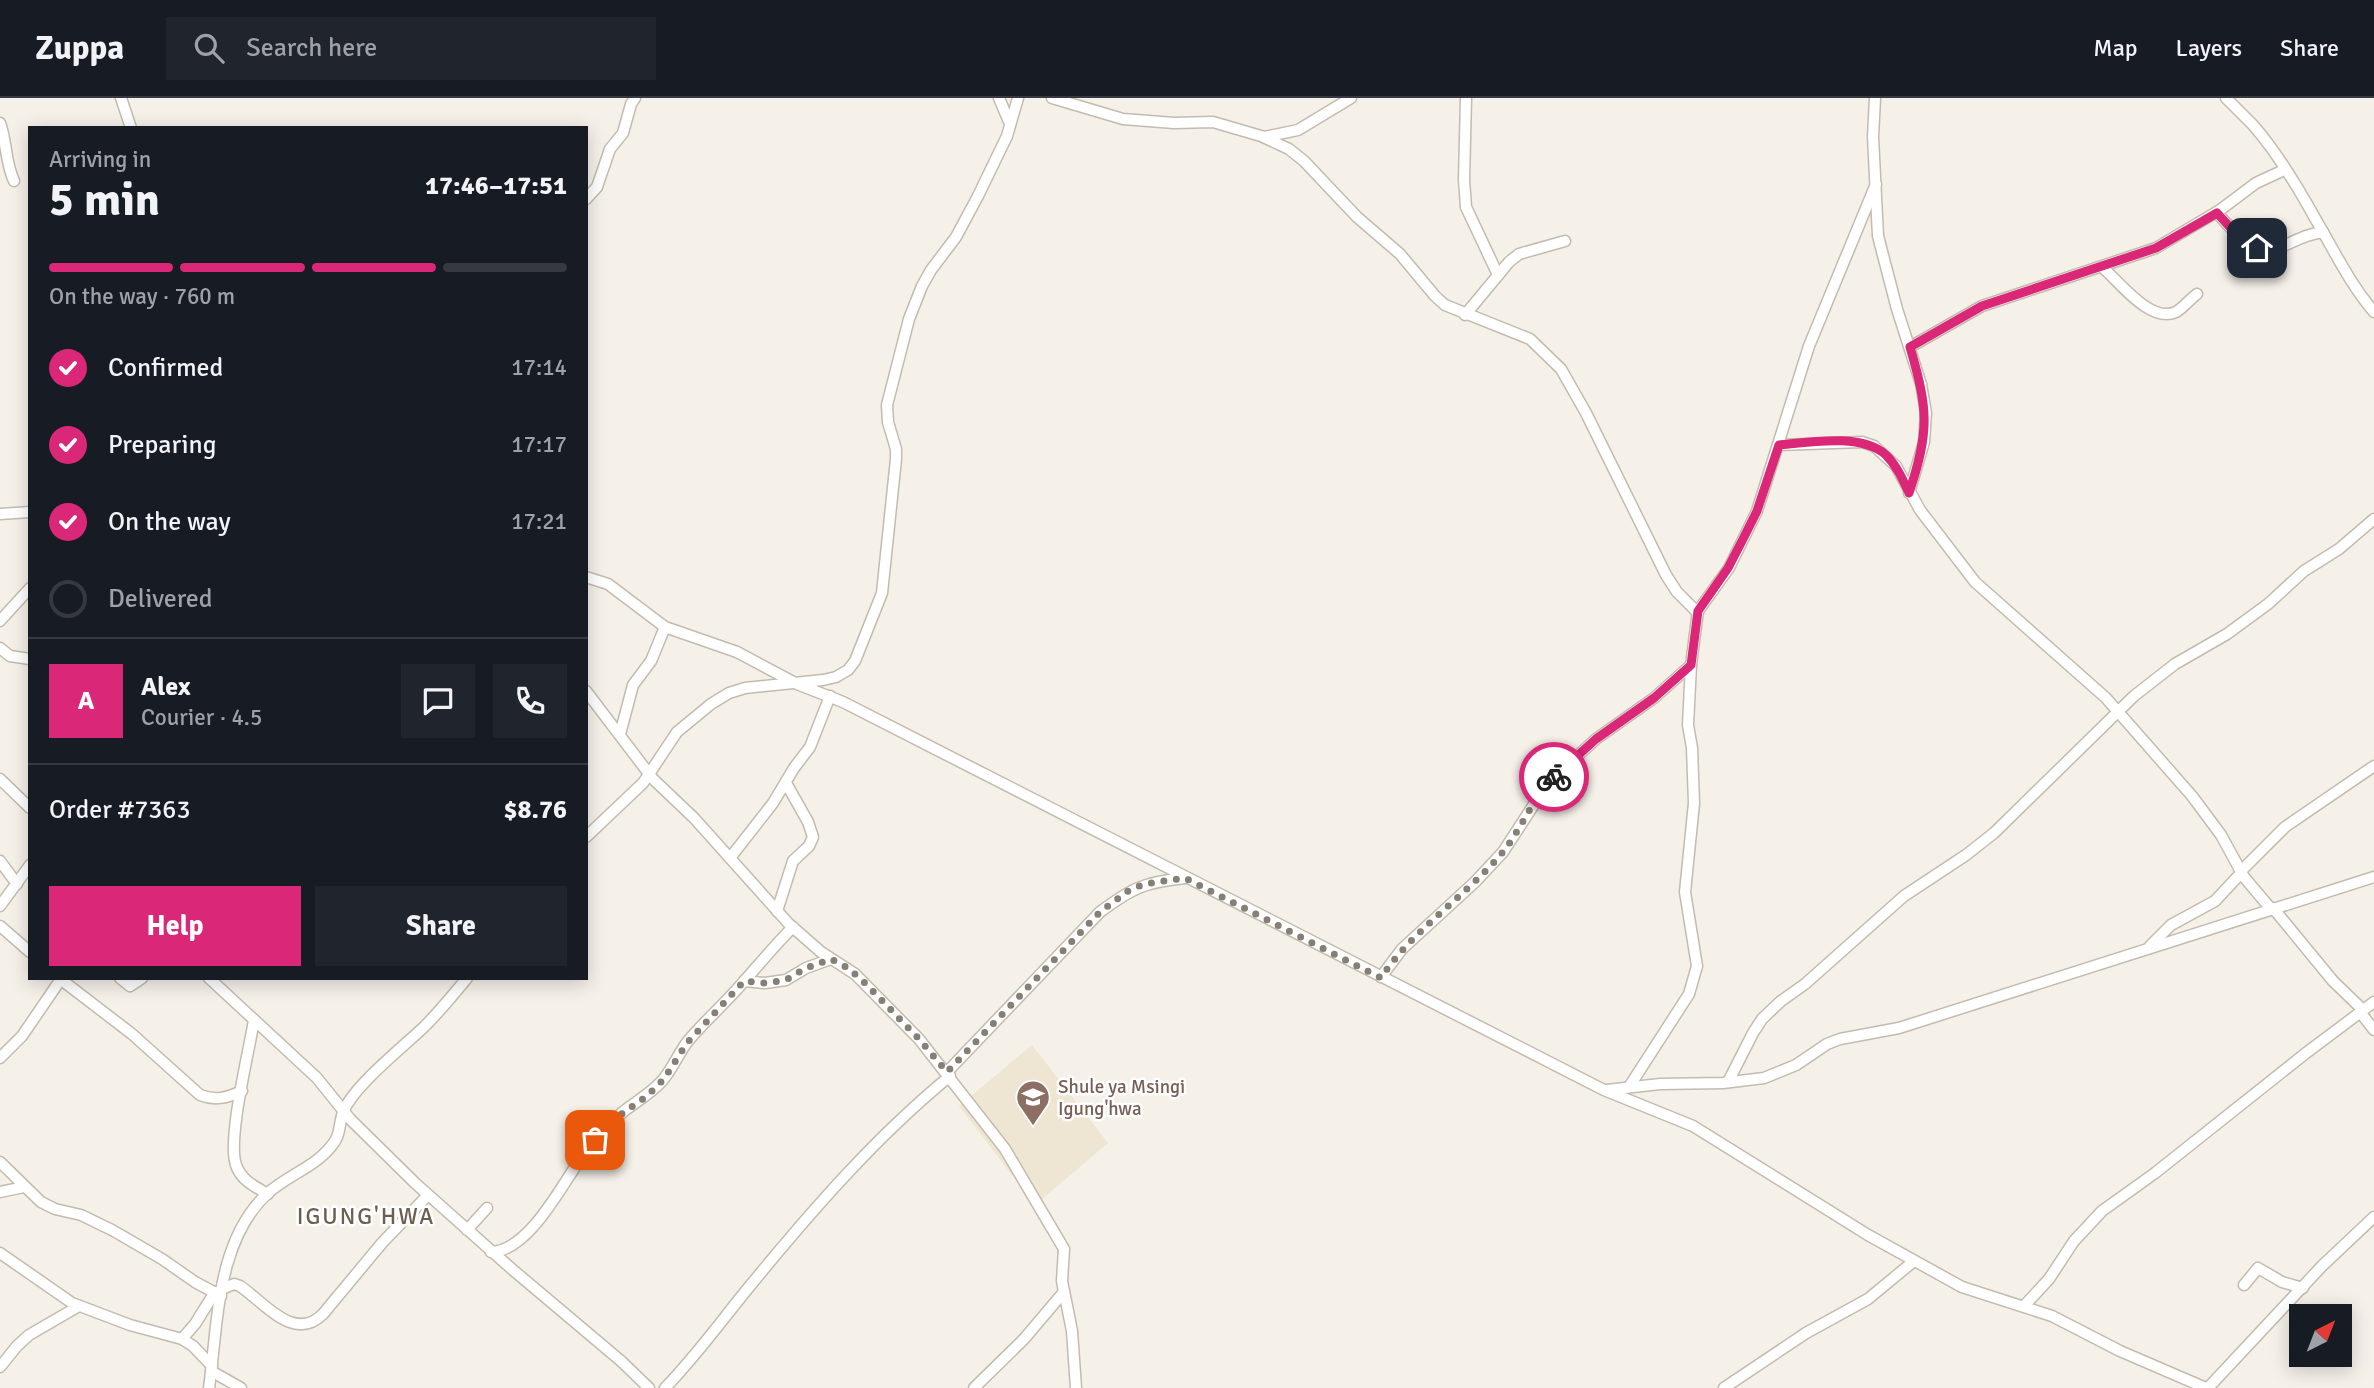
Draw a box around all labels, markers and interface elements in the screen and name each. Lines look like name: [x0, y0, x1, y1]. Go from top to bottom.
search box: [166, 17, 656, 80]
text: Zuppa: [35, 28, 124, 69]
icon: search: [190, 29, 228, 67]
text: Search here: [246, 32, 377, 64]
text: Map: [2093, 33, 2138, 63]
text: Layers: [2176, 33, 2242, 63]
text: Share: [2280, 33, 2339, 63]
text: Arriving in: [49, 145, 151, 174]
text: 17:46–17:51: [425, 170, 567, 202]
text: 5 min: [49, 172, 160, 228]
pin: [2227, 218, 2287, 278]
icon: home: [2238, 229, 2276, 267]
text: On the way · 760 m: [49, 282, 235, 311]
icon: check: [49, 349, 87, 387]
text: Confirmed: [108, 352, 223, 384]
text: 17:14: [511, 353, 567, 382]
icon: check: [49, 426, 87, 464]
text: Preparing: [108, 429, 216, 461]
text: 17:17: [511, 430, 567, 459]
icon: check: [49, 503, 87, 541]
text: On the way: [108, 506, 231, 538]
text: 17:21: [511, 507, 567, 536]
text: Delivered: [108, 583, 213, 615]
button: chat: [401, 664, 475, 738]
button: phone: [493, 664, 567, 738]
text: Alex: [141, 671, 191, 703]
text: A: [78, 685, 94, 717]
text: Courier · 4.5: [141, 703, 262, 732]
courier: [1519, 742, 1589, 812]
icon: bike: [1535, 758, 1573, 796]
text: Order #7363: [49, 794, 190, 826]
text: $8.76: [503, 794, 567, 826]
button: Help: [49, 886, 301, 966]
button: Share: [315, 886, 567, 966]
place label: Shule ya Msingi Igung'hwa: [1058, 1075, 1185, 1121]
school or university icon: Shule ya Msingi Igung'hwa: [1014, 1078, 1052, 1127]
pin: [565, 1110, 625, 1170]
icon: bag: [576, 1121, 614, 1159]
district label: IGUNG'HWA: [297, 1202, 435, 1231]
north arrow: [2289, 1304, 2352, 1367]
map controls: [2289, 1304, 2352, 1367]

